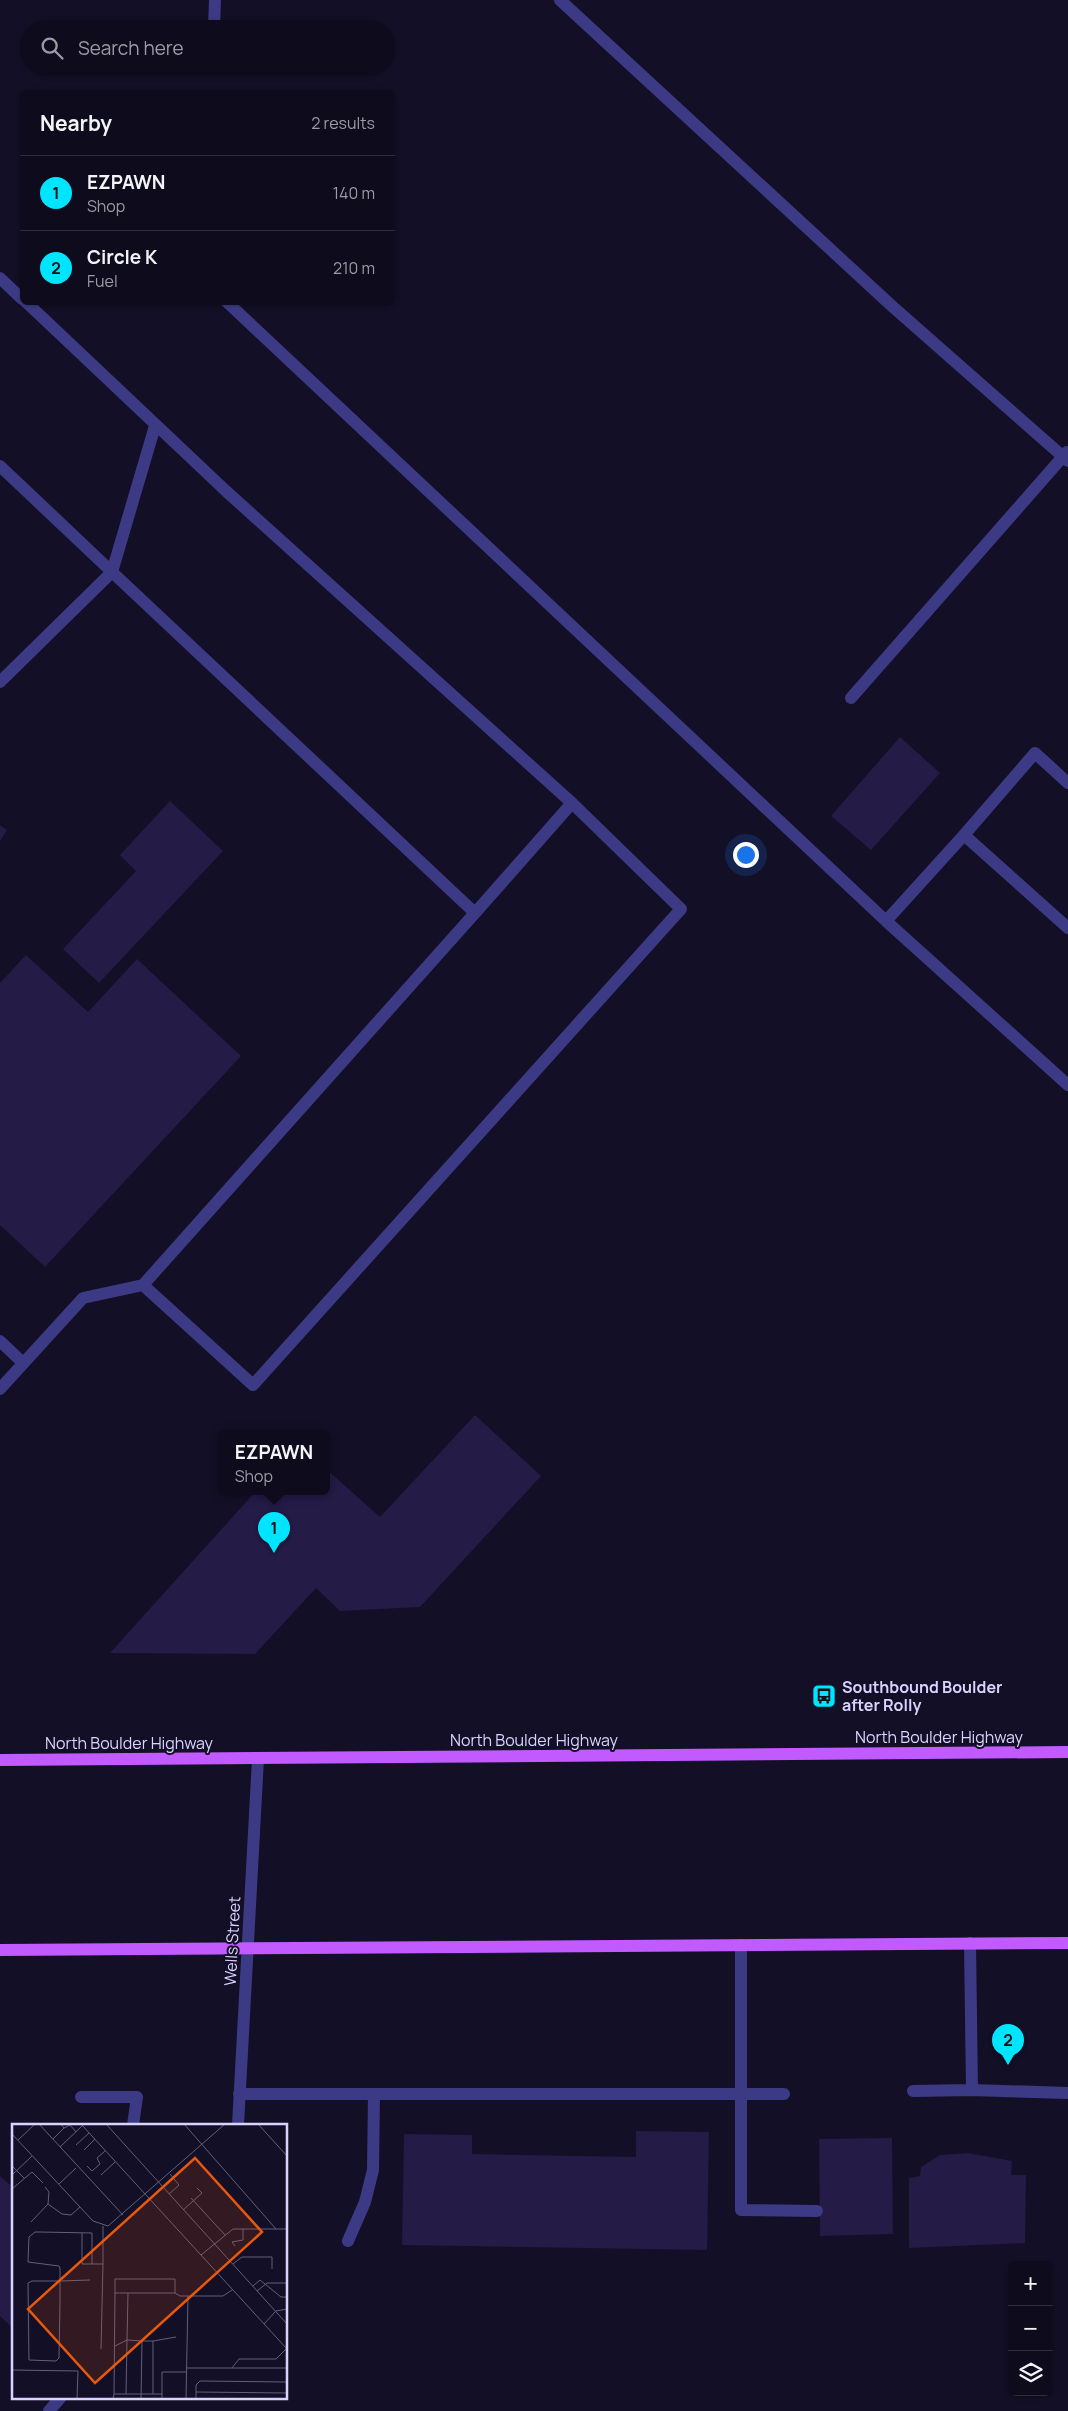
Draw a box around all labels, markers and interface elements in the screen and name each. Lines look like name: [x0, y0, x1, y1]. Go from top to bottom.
search box: [20, 20, 395, 75]
icon: search: [38, 34, 66, 62]
text: Search here: [78, 35, 184, 61]
text: Nearby: [40, 109, 112, 137]
text: 2 results: [311, 112, 375, 134]
text: EZPAWN: [87, 169, 166, 195]
text: 1: [52, 182, 60, 204]
text: 140 m: [333, 182, 375, 204]
text: Shop: [87, 195, 125, 217]
text: Circle K: [87, 244, 157, 270]
text: 2: [51, 257, 61, 279]
text: 210 m: [333, 257, 375, 279]
text: Fuel: [87, 270, 118, 292]
your location: [733, 842, 759, 868]
popup: [218, 1430, 330, 1495]
text: EZPAWN: [235, 1439, 313, 1465]
text: Shop: [235, 1465, 273, 1487]
pin: 1: [258, 1512, 290, 1553]
place label: Southbound Boulder after Rolly: [842, 1676, 1002, 1716]
bus stop icon: Southbound Boulder after Rolly: [811, 1683, 837, 1709]
street label: North Boulder Highway: [855, 1726, 1024, 1748]
street label: North Boulder Highway: [450, 1729, 619, 1751]
street label: North Boulder Highway: [45, 1732, 214, 1754]
street label: Wells Street: [219, 1896, 245, 1986]
pin: 2: [992, 2024, 1024, 2065]
inset map: [12, 2124, 288, 2398]
map controls: [1008, 2261, 1053, 2396]
button: +: [1008, 2261, 1053, 2306]
button: −: [1008, 2306, 1053, 2351]
button: layers: [1008, 2351, 1053, 2396]

